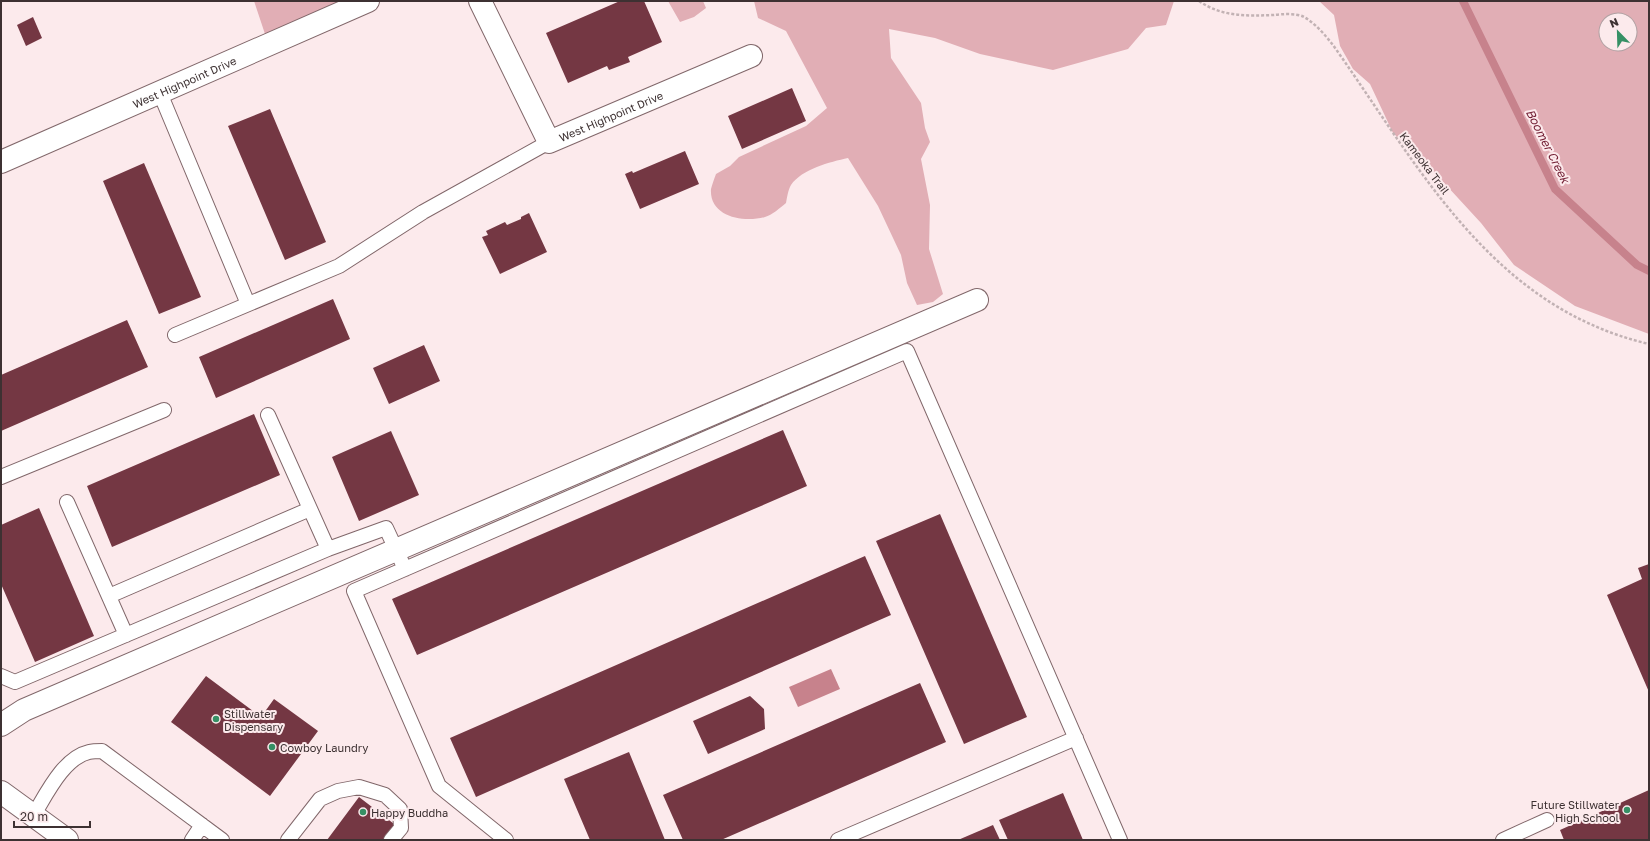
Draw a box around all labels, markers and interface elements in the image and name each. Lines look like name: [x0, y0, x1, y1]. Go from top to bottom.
north arrow: [1598, 12, 1638, 52]
text: N: [1608, 15, 1620, 30]
street label: West Highpoint Drive: [130, 53, 238, 110]
street label: West Highpoint Drive: [557, 88, 665, 144]
water label: Boomer Creek: [1523, 106, 1574, 187]
street label: Kameoka Trail: [1397, 129, 1453, 197]
place label: Stillwater Dispensary: [224, 707, 283, 733]
marker: Stillwater Dispensary: [211, 714, 221, 724]
place label: Cowboy Laundry: [280, 741, 369, 754]
marker: Cowboy Laundry: [267, 742, 277, 752]
place label: Future Stillwater High School: [1530, 798, 1620, 824]
scale bar: [14, 803, 90, 829]
marker: Future Stillwater High School: [1622, 805, 1632, 815]
place label: Happy Buddha: [371, 806, 448, 819]
marker: Happy Buddha: [358, 807, 368, 817]
text: 20 m: [20, 809, 48, 824]

